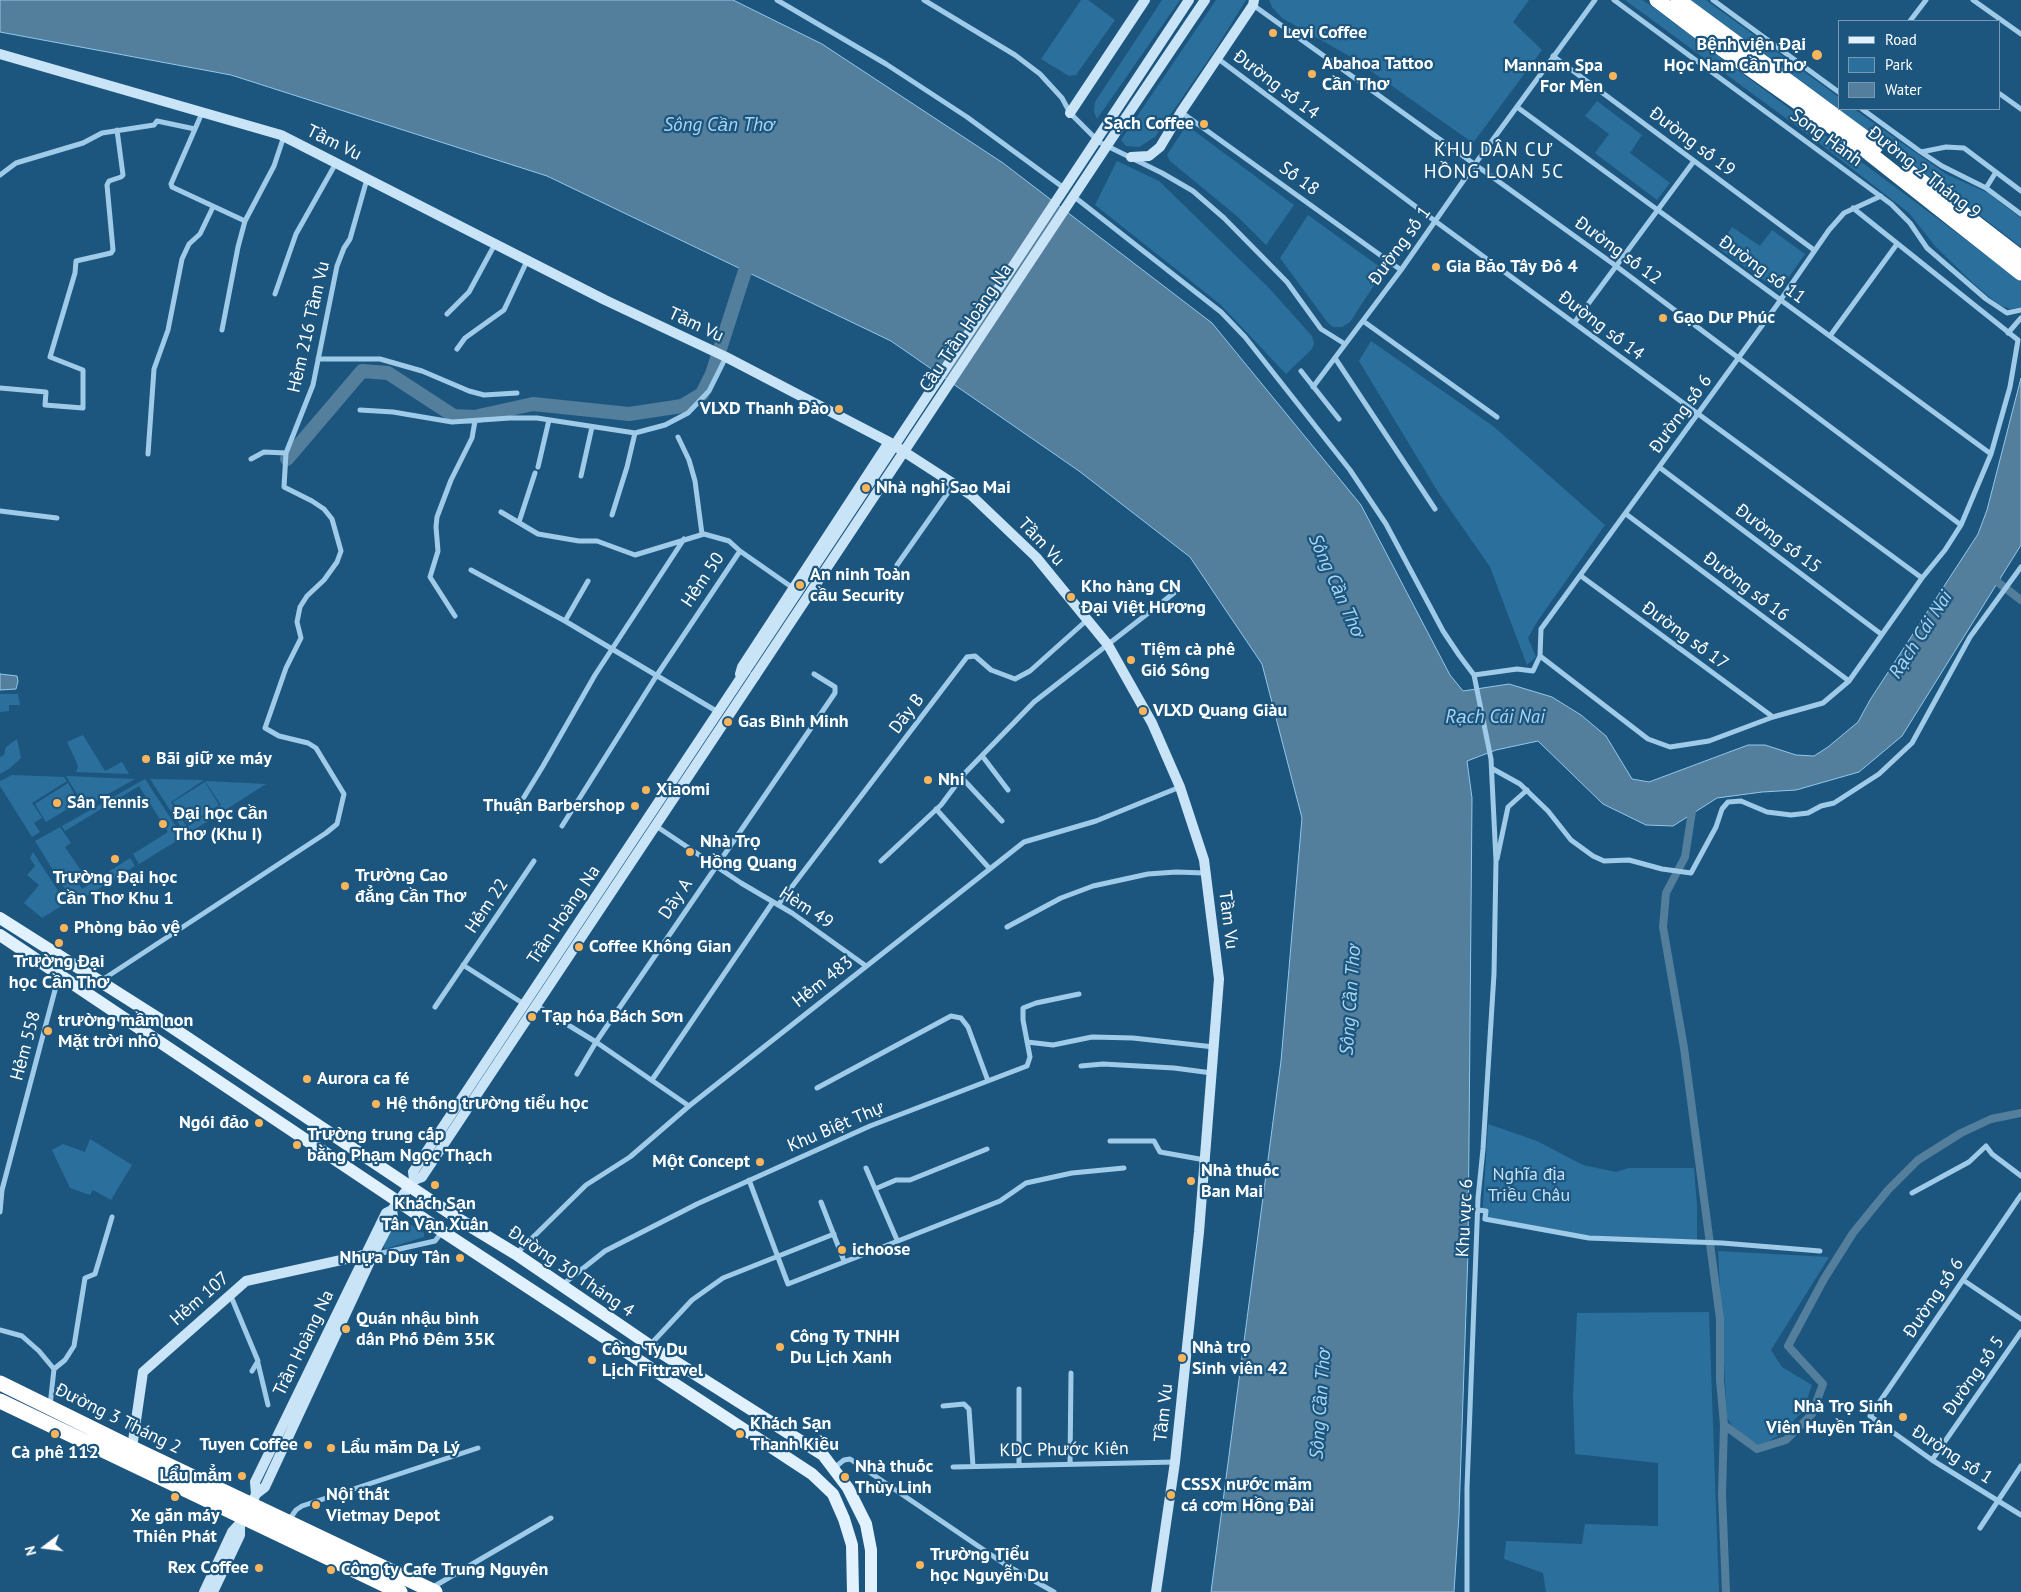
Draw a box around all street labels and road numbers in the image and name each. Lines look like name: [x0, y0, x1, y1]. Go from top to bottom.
street label: Đường số 14: [1229, 46, 1323, 124]
street label: Đường số 19: [1645, 103, 1739, 181]
street label: Song Hành: [1786, 105, 1866, 171]
street label: Tầm Vu: [303, 120, 365, 166]
street label: Đường 2 Tháng 9: [1863, 122, 1985, 224]
street label: Số 18: [1275, 157, 1323, 201]
street label: Đường số 1: [1364, 202, 1436, 290]
street label: Đường số 12: [1571, 212, 1665, 290]
street label: Đường số 11: [1715, 231, 1809, 309]
street label: Hẻm 216 Tầm Vu: [283, 259, 335, 395]
street label: Cầu Trần Hoàng Na: [915, 260, 1017, 396]
street label: Đường số 14: [1554, 287, 1648, 365]
street label: Tầm Vu: [665, 303, 727, 347]
street label: Đường số 6: [1645, 370, 1717, 458]
street label: Đường số 15: [1731, 500, 1825, 578]
street label: Tầm Vu: [1013, 513, 1069, 571]
street label: Đường số 16: [1699, 548, 1793, 626]
street label: Hẻm 50: [677, 549, 729, 611]
street label: Đường số 17: [1638, 597, 1732, 675]
street label: Dãy B: [885, 690, 929, 738]
street label: Trần Hoàng Na: [523, 861, 605, 969]
street label: Hẻm 22: [461, 875, 513, 937]
street label: Dãy A: [655, 875, 697, 923]
street label: Hèm 49: [775, 883, 837, 933]
street label: Tầm Vu: [1214, 890, 1242, 950]
street label: Hẻm 483: [788, 952, 858, 1012]
street label: Hẻm 558: [6, 1009, 46, 1083]
street label: Khu Biệt Thự: [784, 1097, 888, 1157]
street label: Khu vực 6: [1452, 1178, 1478, 1258]
street label: Đường 30 Tháng 4: [504, 1222, 638, 1322]
street label: Đường số 6: [1899, 1254, 1969, 1342]
street label: Hẻm 107: [166, 1268, 234, 1330]
street label: Trần Hoàng Na: [269, 1287, 339, 1399]
street label: Đường số 5: [1939, 1332, 2009, 1420]
street label: Đường 3 Tháng 2: [51, 1379, 185, 1459]
street label: Tầm Vu: [1150, 1383, 1178, 1443]
street label: Đường số 1: [1908, 1421, 1996, 1489]
street label: KDC Phước Kiên: [999, 1438, 1129, 1462]

